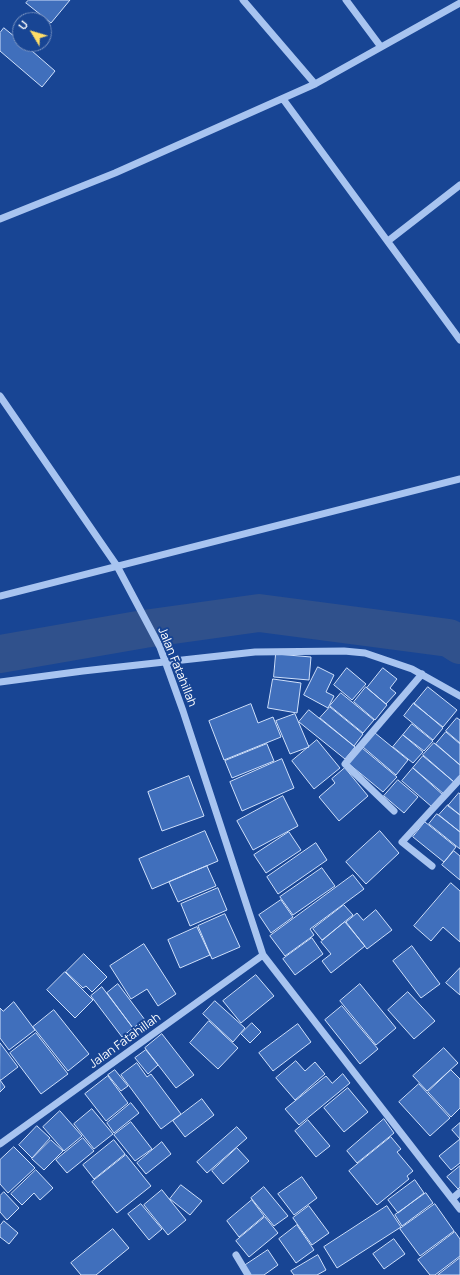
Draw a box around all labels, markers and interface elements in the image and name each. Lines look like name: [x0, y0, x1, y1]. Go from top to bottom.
north arrow: [12, 12, 52, 52]
text: U: [15, 17, 31, 33]
street label: Jalan Fatahillah: [154, 625, 200, 709]
street label: Jalan Fatahillah: [87, 1010, 163, 1072]

